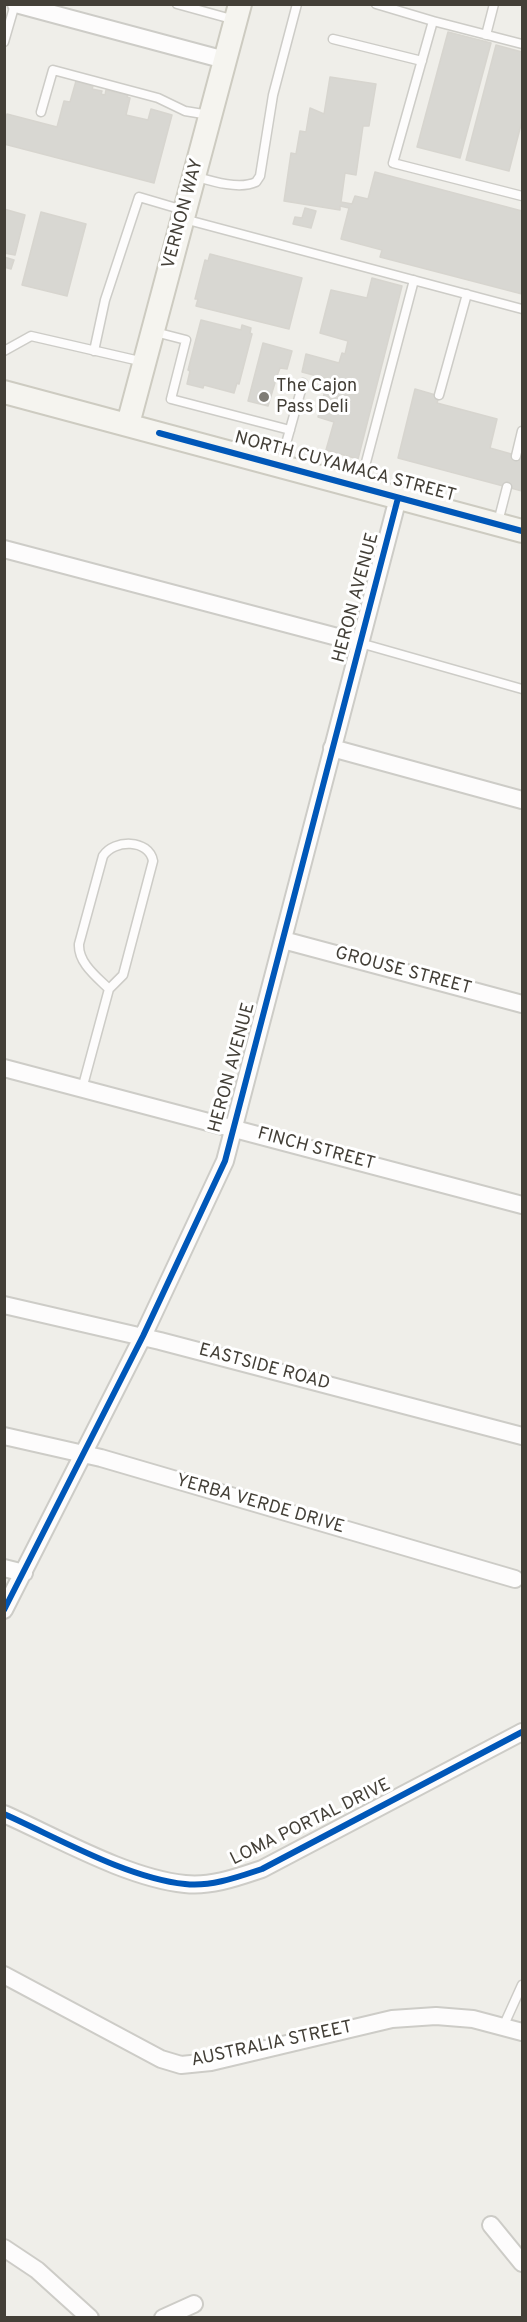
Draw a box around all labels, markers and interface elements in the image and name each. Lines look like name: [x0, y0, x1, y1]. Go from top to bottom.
street label: VERNON WAY: [159, 157, 209, 271]
place label: The Cajon Pass Deli: [276, 376, 357, 418]
marker: The Cajon Pass Deli: [257, 390, 271, 404]
street label: NORTH CUYAMACA STREET: [232, 428, 458, 508]
street label: HERON AVENUE: [329, 531, 385, 665]
street label: GROUSE STREET: [332, 943, 474, 1001]
street label: HERON AVENUE: [205, 1001, 261, 1135]
street label: FINCH STREET: [255, 1124, 377, 1176]
street label: EASTSIDE ROAD: [196, 1340, 332, 1396]
street label: YERBA VERDE DRIVE: [173, 1471, 347, 1539]
street label: LOMA PORTAL DRIVE: [227, 1775, 395, 1871]
street label: AUSTRALIA STREET: [189, 2017, 355, 2073]

